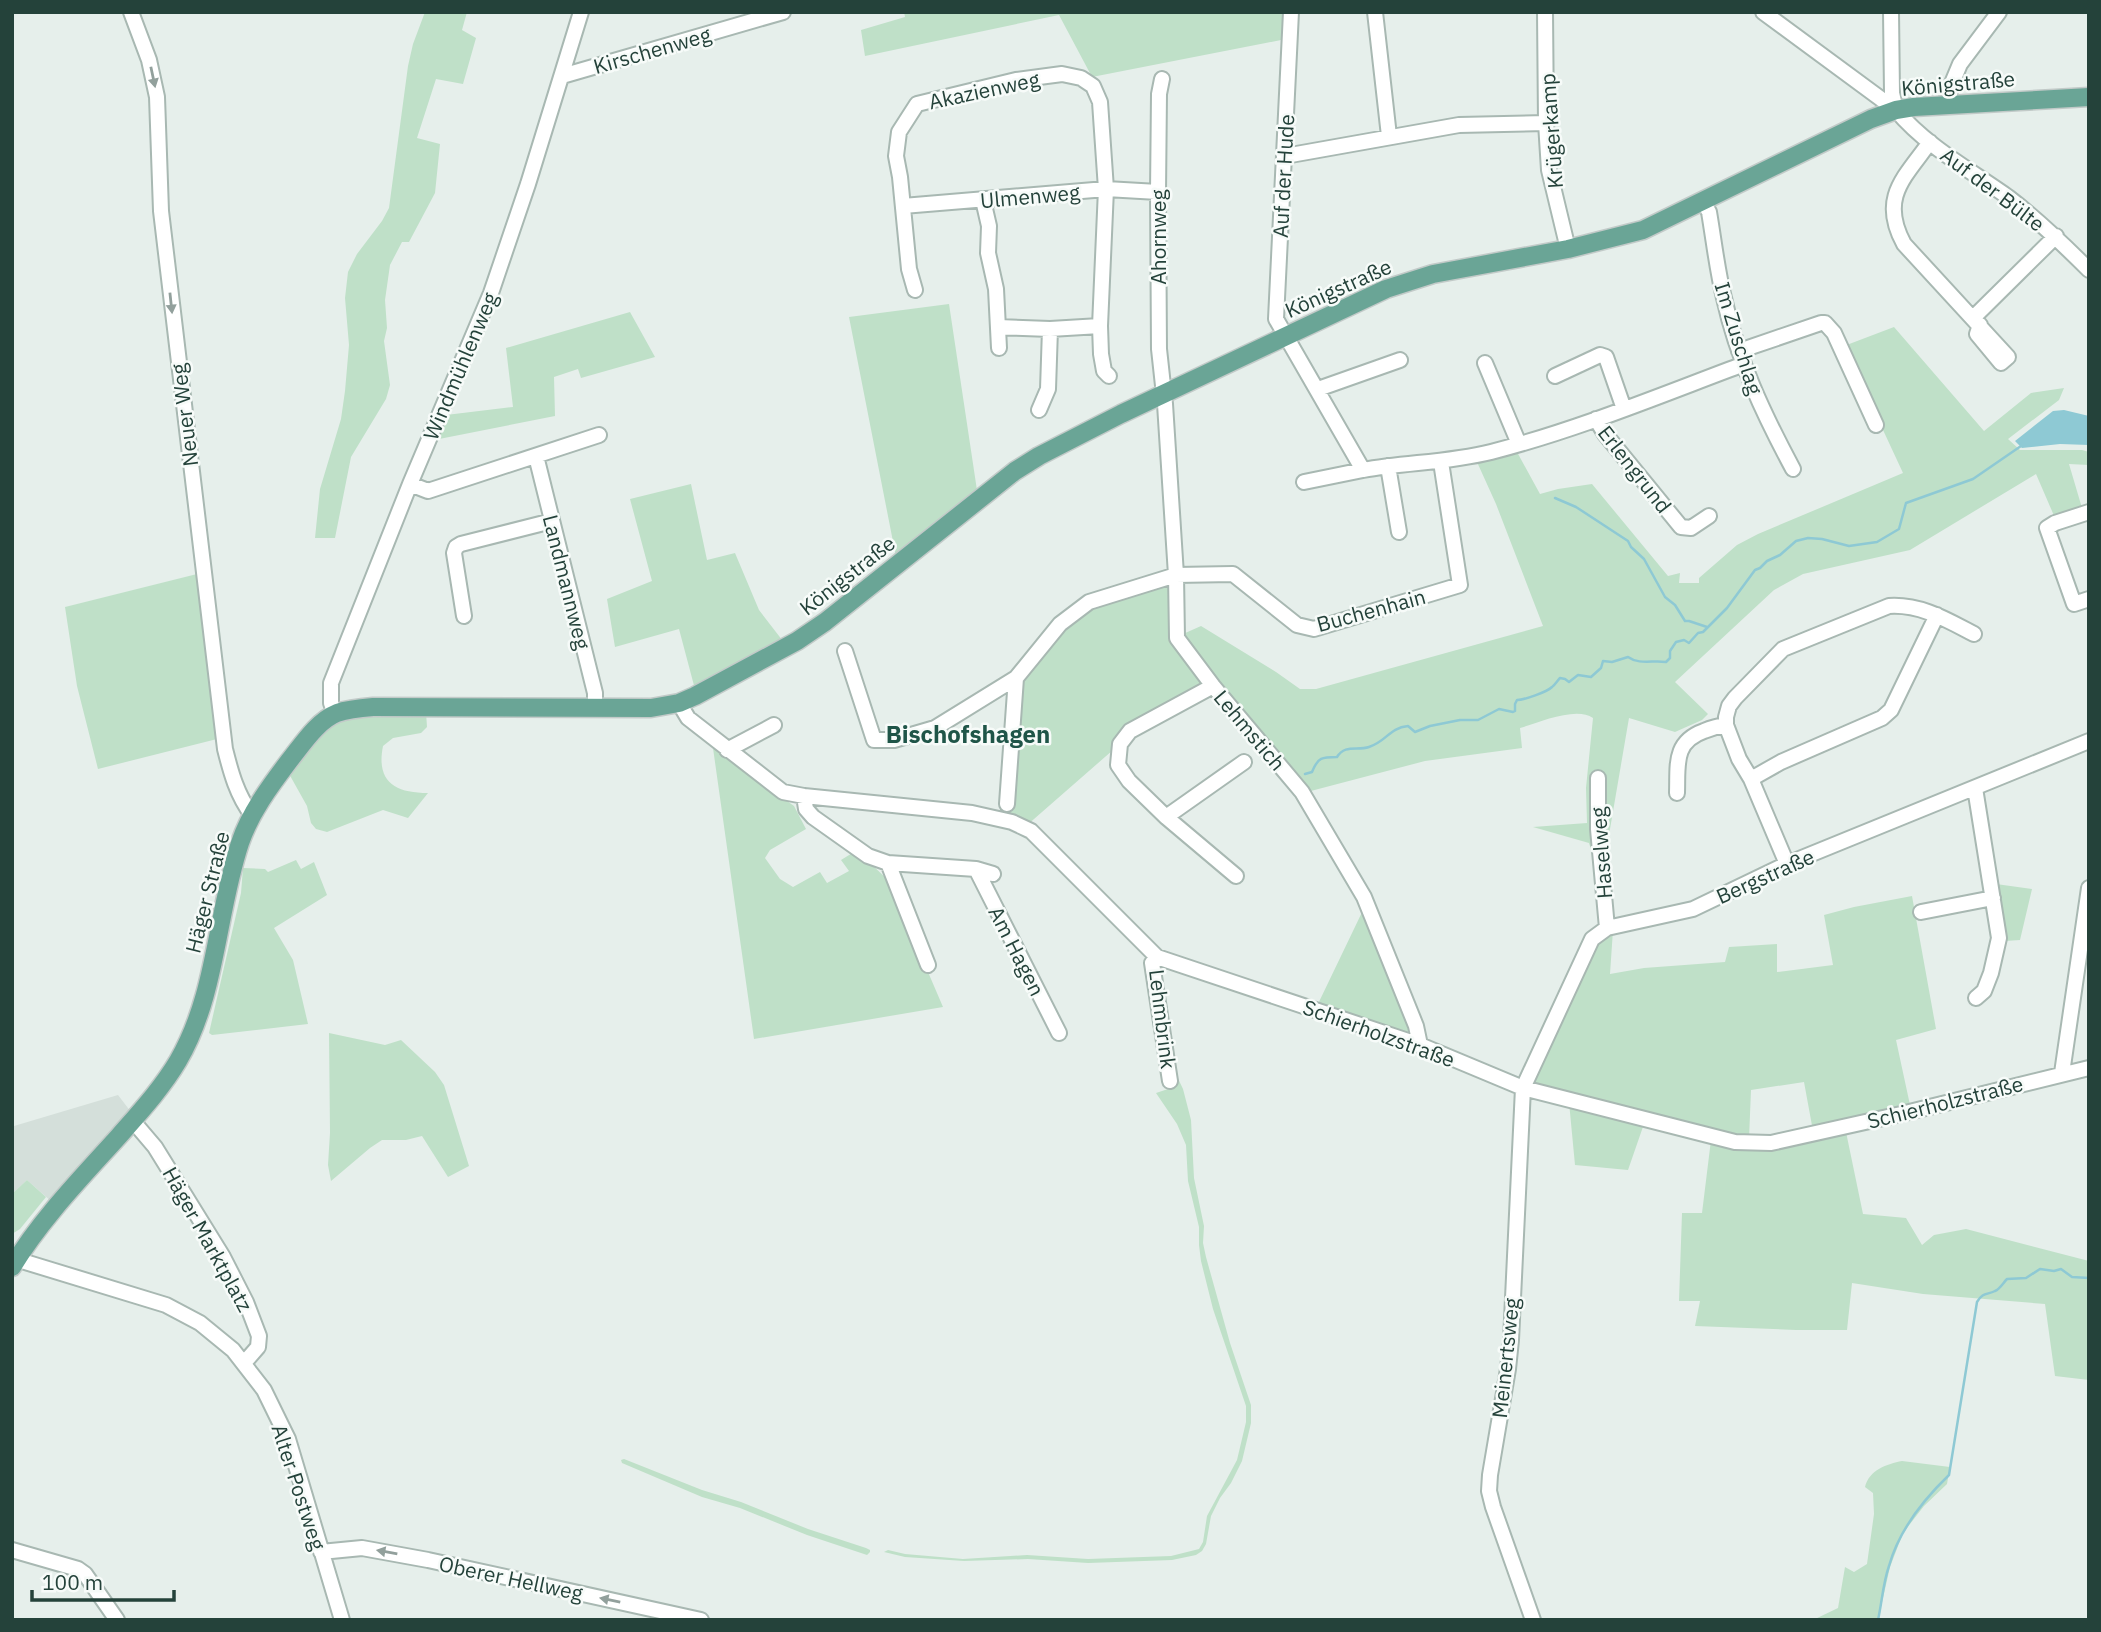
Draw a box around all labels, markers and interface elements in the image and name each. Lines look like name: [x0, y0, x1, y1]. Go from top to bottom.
street label: Kirschenweg: [590, 20, 714, 80]
street label: Königstraße: [1900, 64, 2016, 102]
street label: Akazienweg: [926, 65, 1042, 115]
one-way arrow: [148, 66, 159, 88]
street label: Krügerkamp: [1533, 72, 1569, 190]
street label: Auf der Hude: [1266, 113, 1300, 239]
street label: Auf der Bülte: [1935, 141, 2051, 237]
street label: Ulmenweg: [979, 178, 1081, 214]
street label: Ahornweg: [1144, 189, 1172, 285]
street label: Königstraße: [1280, 252, 1396, 324]
street label: Im Zuschlag: [1709, 278, 1769, 398]
street label: Windmühlenweg: [416, 288, 504, 444]
one-way arrow: [166, 292, 177, 314]
street label: Neuer Weg: [164, 362, 204, 468]
street label: Erlengrund: [1592, 419, 1678, 519]
street label: Landmannweg: [537, 512, 597, 652]
street label: Königstraße: [793, 529, 901, 621]
street label: Buchenhain: [1313, 582, 1429, 638]
street label: Lehmstich: [1208, 684, 1292, 776]
district label: Bischofshagen: [886, 718, 1050, 750]
street label: Haselweg: [1584, 806, 1618, 900]
street label: Häger Straße: [178, 828, 236, 956]
street label: Bergstraße: [1711, 842, 1819, 910]
street label: Am Hagen: [982, 901, 1052, 1001]
street label: Lehmbrink: [1143, 968, 1183, 1070]
street label: Schierholzstraße: [1299, 993, 1459, 1073]
street label: Schierholzstraße: [1864, 1069, 2026, 1135]
street label: Häger Marktplatz: [157, 1162, 260, 1317]
street label: Meinertsweg: [1485, 1296, 1525, 1420]
street label: Alter Postweg: [265, 1421, 333, 1553]
one-way arrow: [376, 1547, 398, 1558]
street label: Oberer Hellweg: [436, 1549, 586, 1607]
scale bar: [32, 1558, 173, 1602]
text: 100 m: [42, 1568, 103, 1596]
one-way arrow: [599, 1594, 621, 1605]

